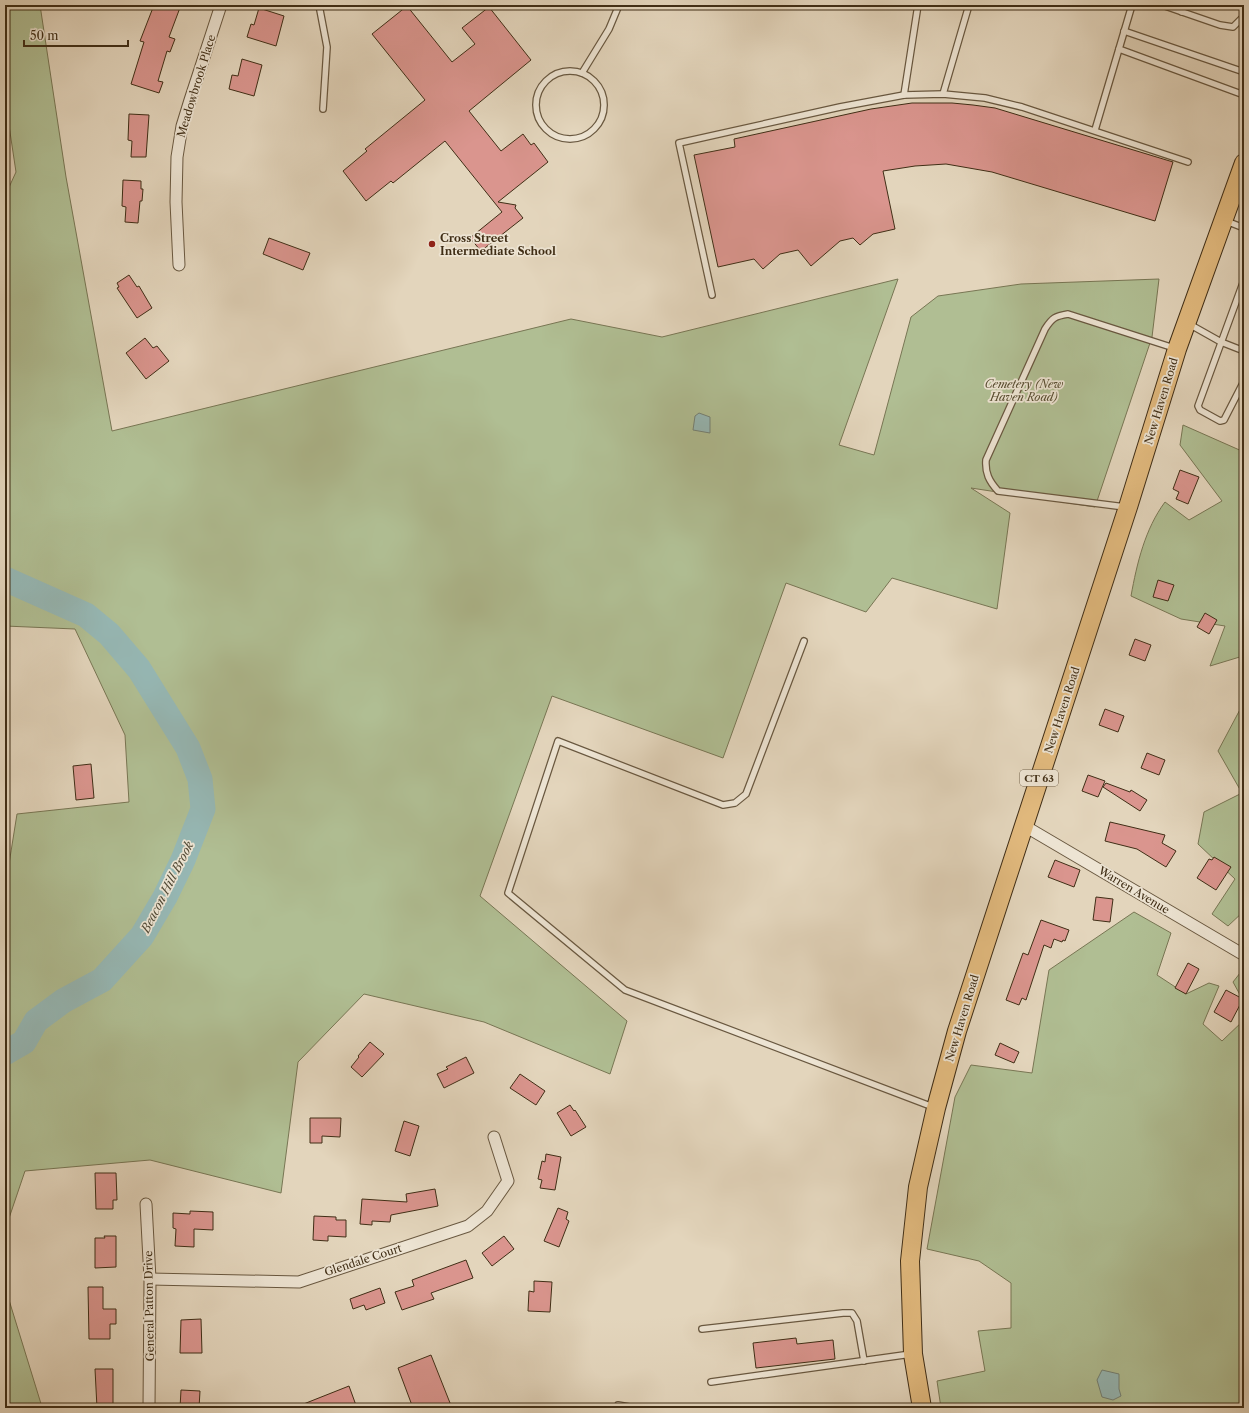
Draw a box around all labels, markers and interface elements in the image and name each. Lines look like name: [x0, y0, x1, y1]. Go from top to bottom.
scale bar: [24, 22, 128, 48]
text: 50 m: [30, 28, 59, 43]
street label: Meadowbrook Place: [174, 33, 218, 139]
place label: Cross Street Intermediate School: [440, 231, 556, 258]
marker: Cross Street Intermediate School: [427, 239, 437, 249]
street label: New Haven Road: [1141, 356, 1181, 446]
park label: Cemetery (New Haven Road): [985, 377, 1063, 404]
street label: New Haven Road: [1041, 665, 1083, 755]
road number: CT 63: [1020, 770, 1058, 786]
water label: Beacon Hill Brook: [137, 838, 197, 936]
street label: Warren Avenue: [1095, 863, 1172, 917]
street label: New Haven Road: [942, 973, 982, 1063]
street label: Glendale Court: [323, 1241, 404, 1279]
street label: General Patton Drive: [141, 1251, 157, 1361]

